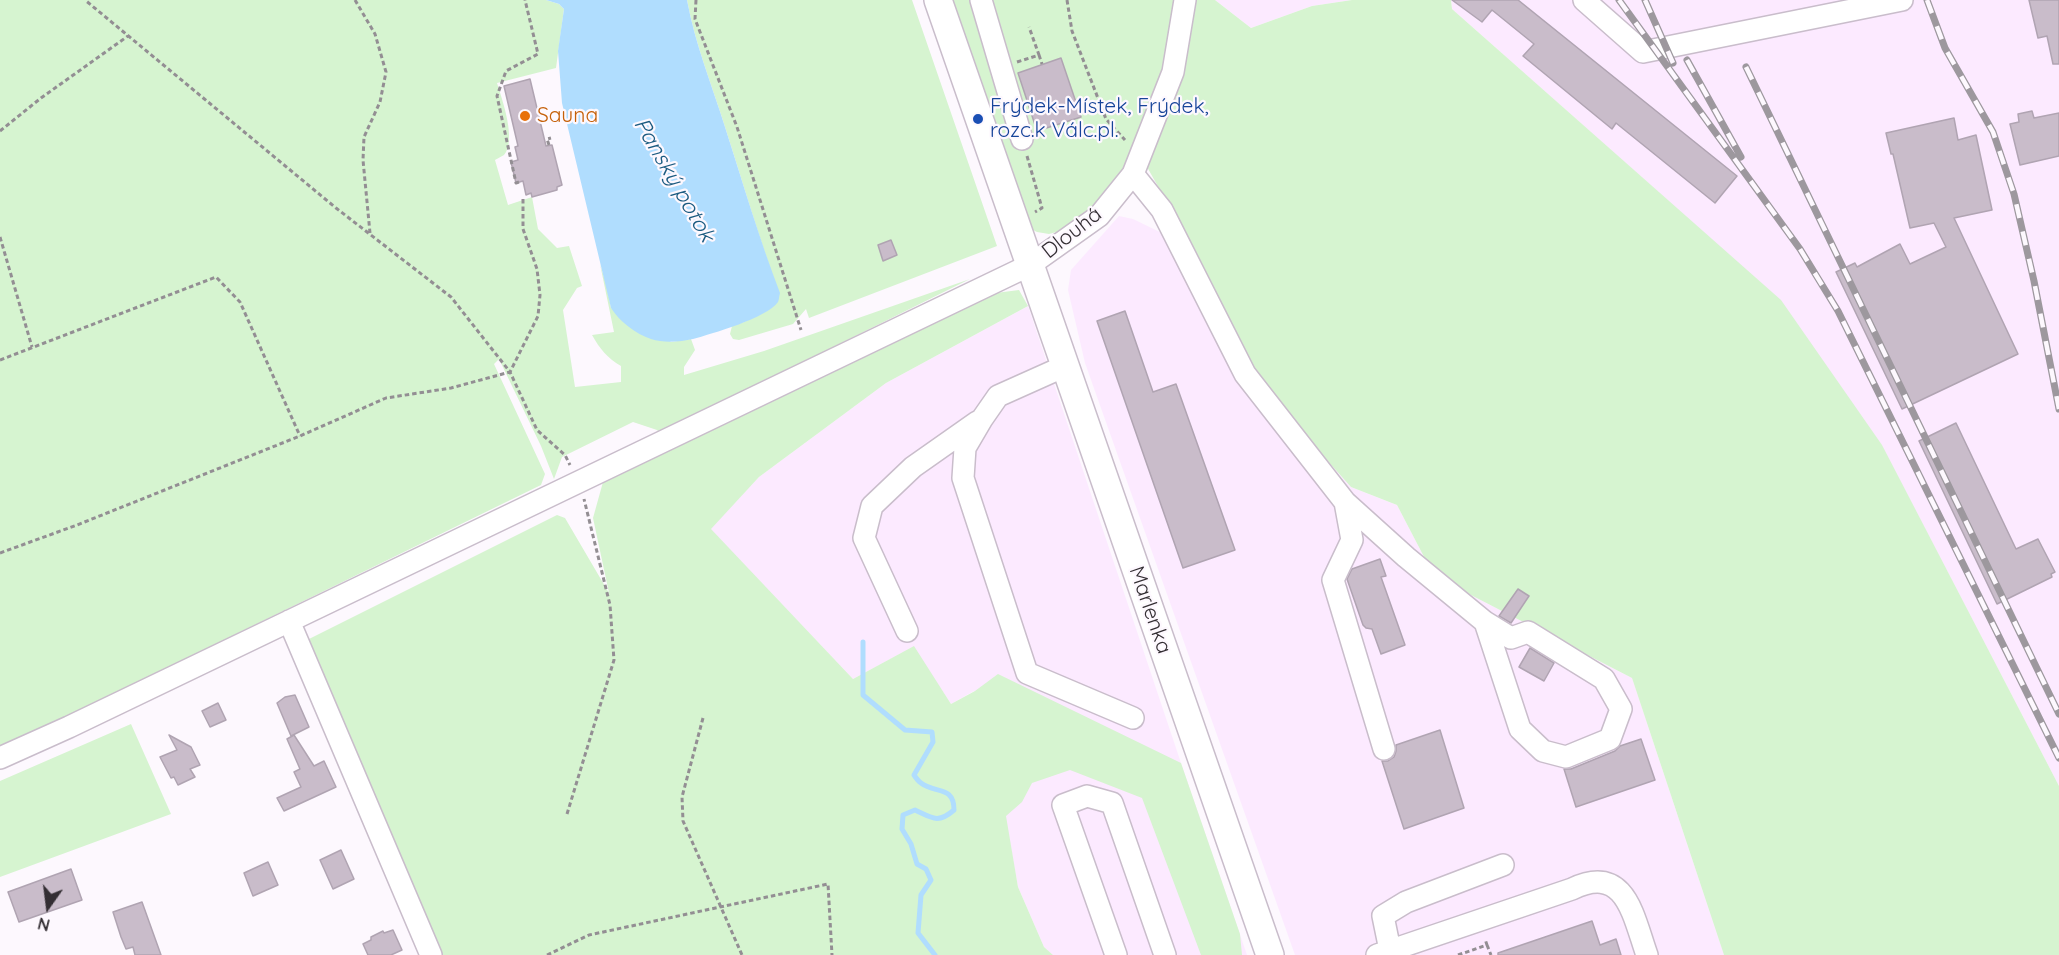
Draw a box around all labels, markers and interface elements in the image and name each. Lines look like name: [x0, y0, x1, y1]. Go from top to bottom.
place label: Frýdek-Místek, Frýdek, rozc.k Válc.pl.: [990, 94, 1209, 144]
place label: Sauna: [537, 103, 598, 129]
marker: Sauna: [518, 109, 532, 123]
marker: Frýdek-Místek, Frýdek, rozc.k Válc.pl.: [971, 112, 985, 126]
water label: Panský potok: [628, 113, 720, 247]
street label: Dlouhá: [1037, 202, 1107, 264]
street label: Marlenka: [1123, 563, 1177, 657]
north arrow: [18, 877, 78, 937]
text: N: [36, 913, 52, 936]

